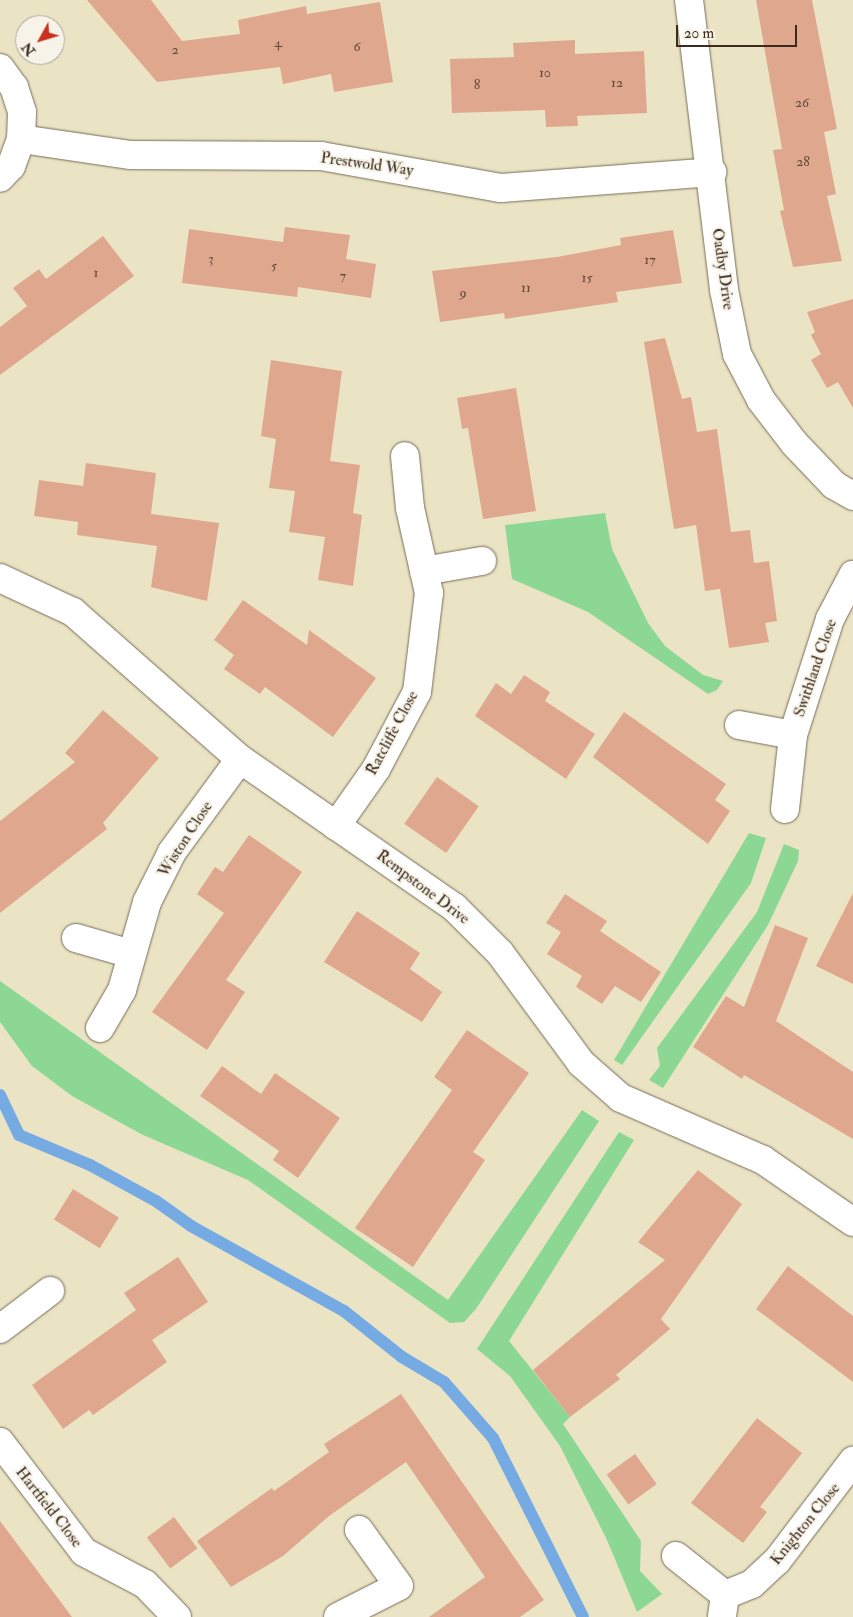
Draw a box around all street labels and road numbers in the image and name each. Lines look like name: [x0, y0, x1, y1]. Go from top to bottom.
street label: Prestwold Way: [319, 148, 415, 180]
street label: Oadby Drive: [708, 227, 738, 311]
street label: Swithland Close: [789, 617, 841, 719]
street label: Ratcliffe Close: [362, 688, 422, 778]
street label: Wiston Close: [154, 798, 216, 880]
street label: Rempstone Drive: [373, 846, 473, 928]
street label: Hartfield Close: [12, 1463, 86, 1551]
street label: Knighton Close: [766, 1479, 844, 1569]

